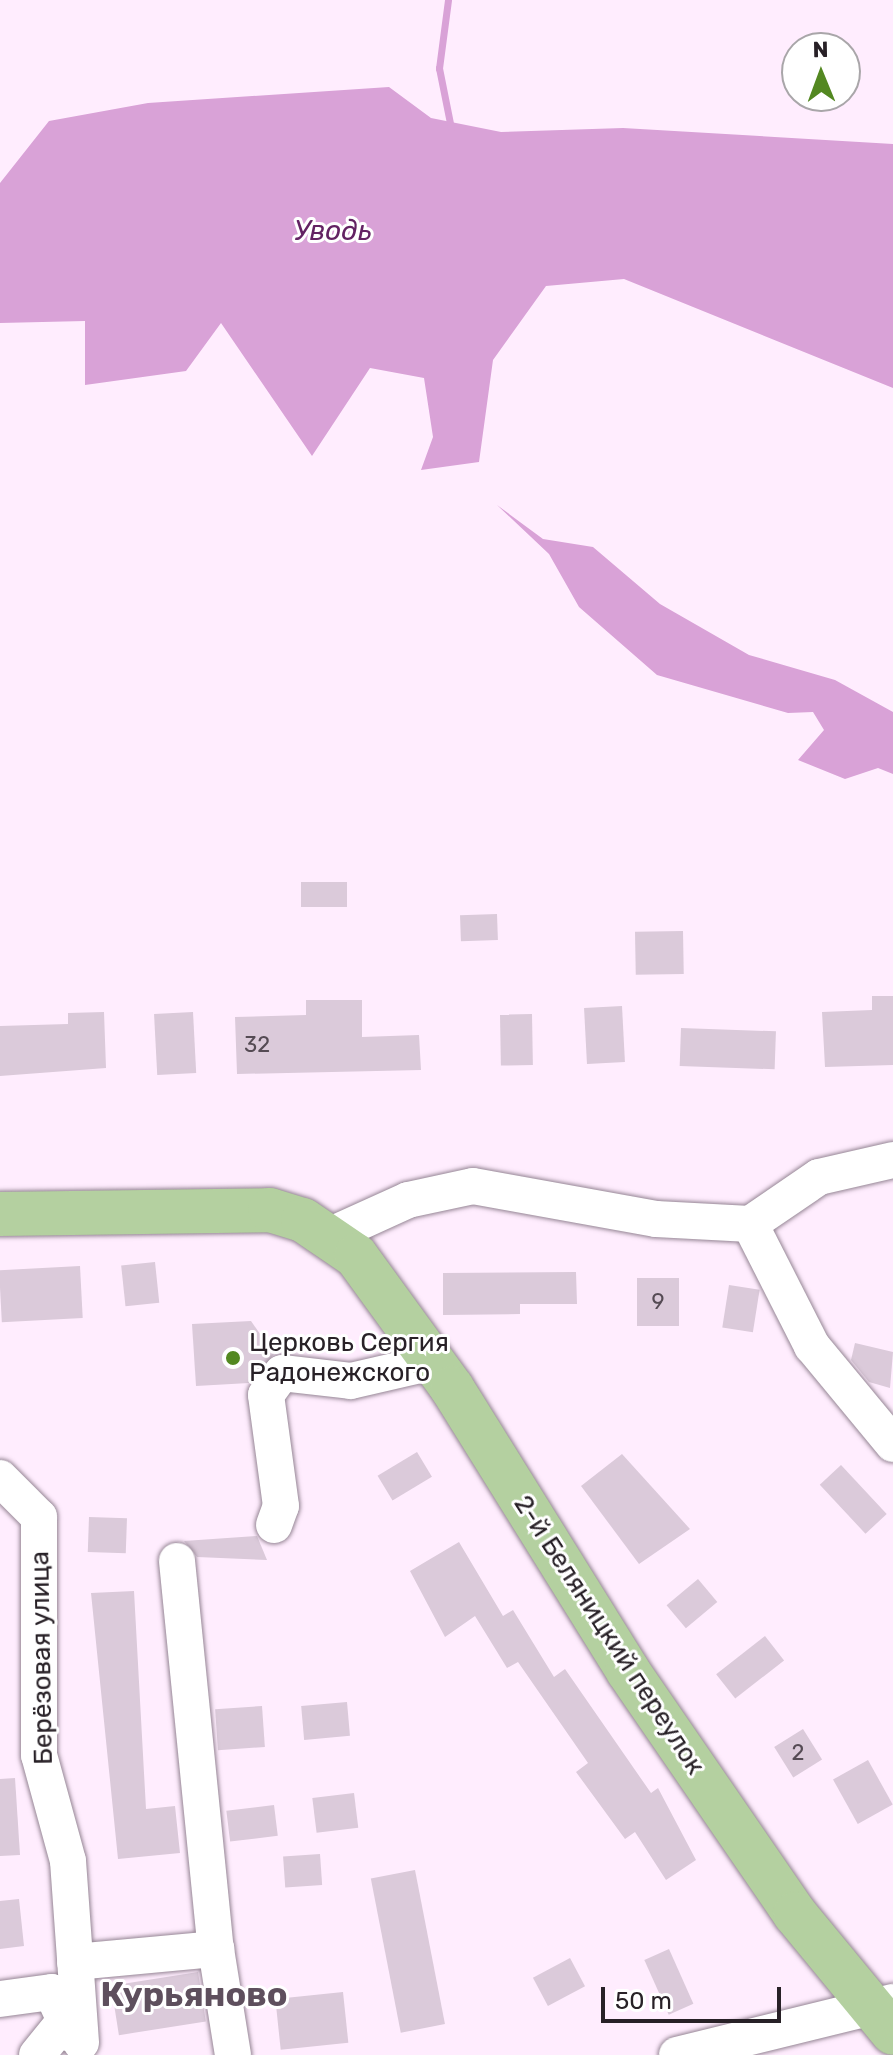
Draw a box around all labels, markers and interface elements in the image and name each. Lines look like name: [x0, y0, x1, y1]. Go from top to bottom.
north arrow: [781, 32, 861, 112]
text: N: [812, 36, 829, 63]
water label: Уводь: [294, 214, 372, 248]
house number: 32: [244, 1032, 270, 1058]
house number: 9: [651, 1289, 665, 1315]
place label: Церковь Сергия Радонежского: [249, 1327, 449, 1388]
marker: Церковь Сергия Радонежского: [224, 1349, 242, 1367]
street label: 2-й Беляницкий переулок: [507, 1490, 711, 1780]
street label: Берёзовая улица: [25, 1551, 59, 1765]
house number: 2: [792, 1740, 804, 1766]
scale bar: [605, 1971, 785, 2021]
district label: Курьяново: [100, 1975, 288, 2015]
text: 50 m: [615, 1987, 672, 2015]

